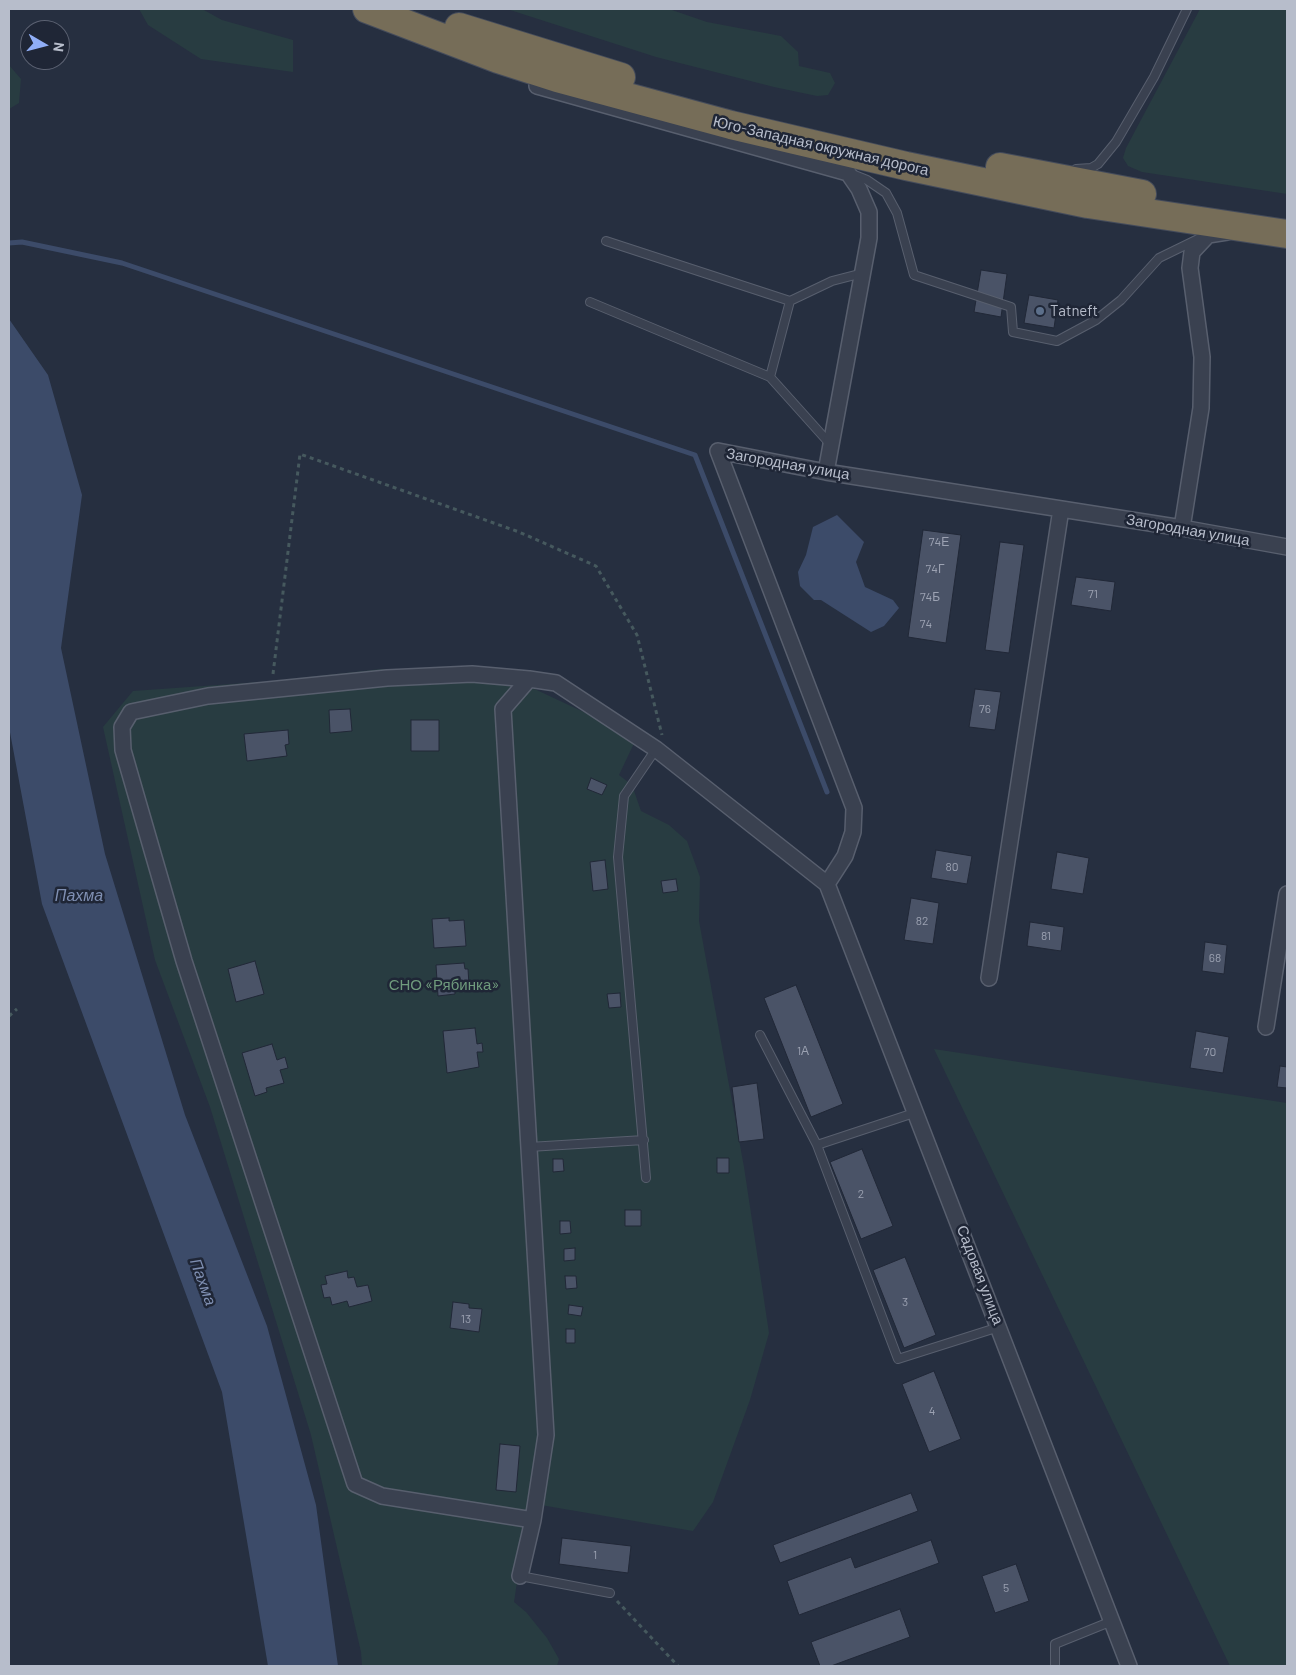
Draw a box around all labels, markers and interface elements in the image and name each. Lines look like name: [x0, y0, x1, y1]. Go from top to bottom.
north arrow: [20, 20, 70, 70]
text: N: [50, 41, 68, 53]
street label: Юго-Западная окружная дорога: [711, 112, 931, 180]
place label: Tatneft: [1050, 302, 1098, 320]
marker: Tatneft: [1034, 305, 1046, 317]
street label: Загородная улица: [725, 444, 851, 484]
street label: Загородная улица: [1125, 510, 1251, 550]
house number: 74Е: [929, 535, 949, 549]
house number: 74Г: [926, 562, 944, 576]
house number: 71: [1088, 587, 1098, 601]
house number: 74Б: [920, 590, 940, 604]
house number: 74: [920, 617, 932, 631]
house number: 76: [979, 702, 991, 716]
house number: 80: [945, 860, 959, 874]
water label: Пахма: [55, 886, 103, 906]
house number: 82: [916, 914, 928, 928]
house number: 81: [1041, 929, 1051, 943]
house number: 68: [1209, 951, 1221, 965]
park label: СНО «Рябинка»: [389, 976, 499, 994]
house number: 1А: [797, 1044, 809, 1058]
house number: 70: [1204, 1045, 1216, 1059]
house number: 2: [858, 1187, 864, 1201]
street label: Садовая улица: [953, 1223, 1007, 1327]
water label: Пахма: [186, 1256, 220, 1308]
house number: 3: [902, 1295, 908, 1309]
house number: 13: [461, 1312, 471, 1326]
house number: 4: [929, 1404, 935, 1418]
house number: 1: [593, 1548, 597, 1562]
house number: 5: [1003, 1581, 1009, 1595]

